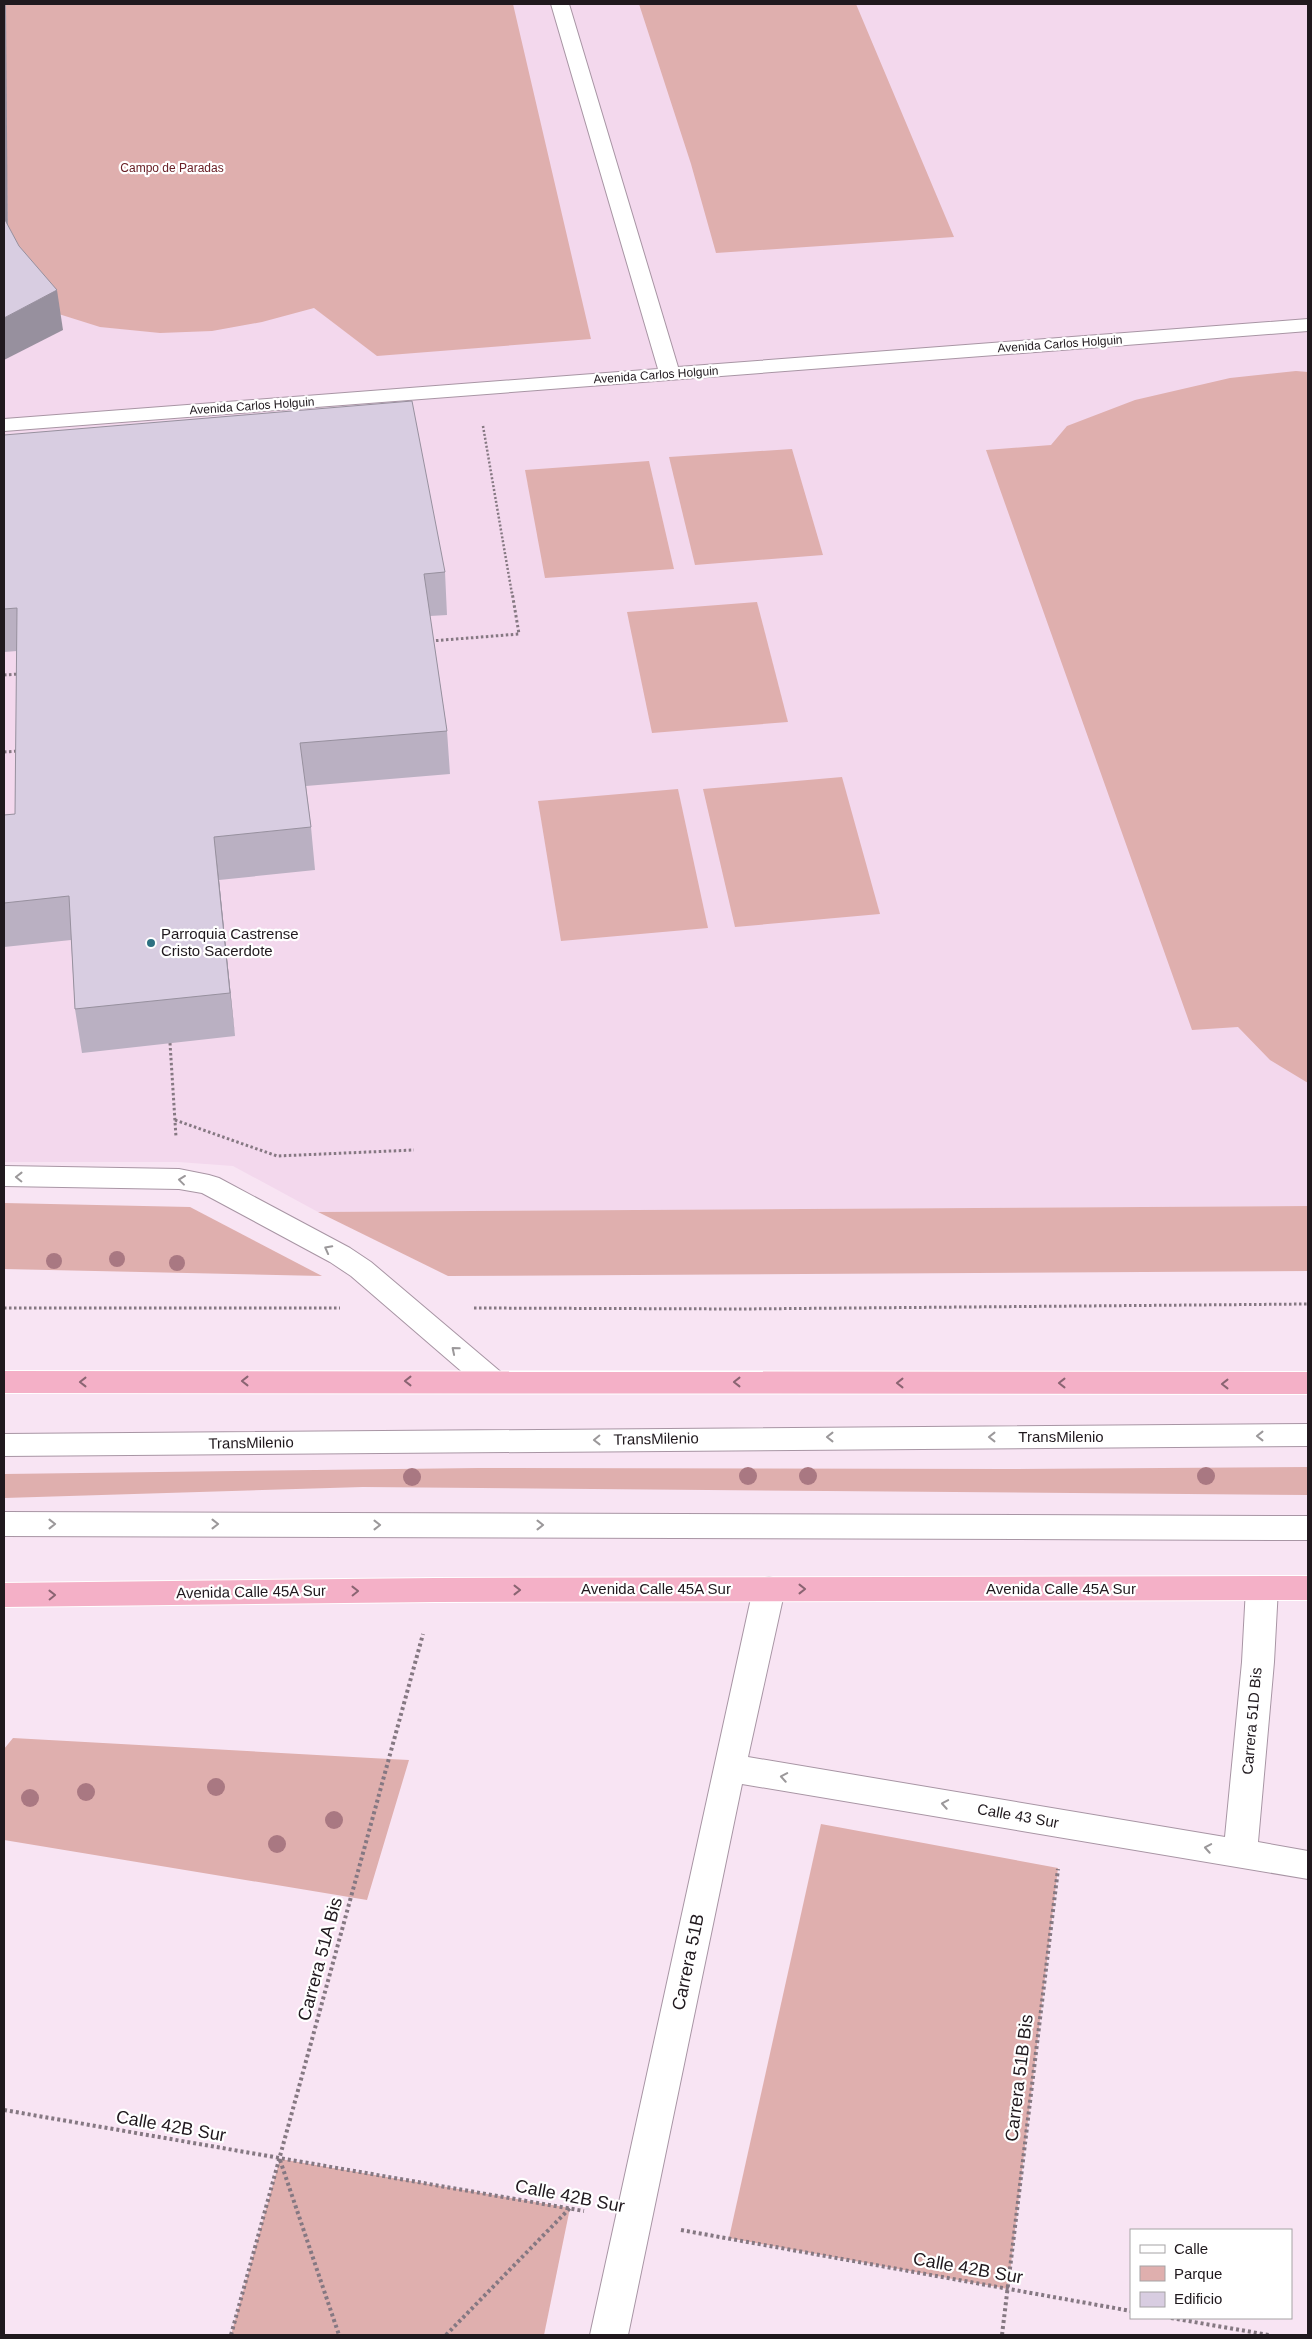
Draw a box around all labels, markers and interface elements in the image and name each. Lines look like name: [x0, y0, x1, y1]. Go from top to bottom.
park label: Campo de Paradas: [120, 161, 224, 175]
street label: Avenida Carlos Holguin: [997, 333, 1123, 355]
street label: Avenida Carlos Holguin: [593, 364, 719, 386]
street label: Avenida Carlos Holguin: [189, 395, 315, 417]
place label: Parroquia Castrense Cristo Sacerdote: [161, 925, 299, 959]
marker: Parroquia Castrense Cristo Sacerdote: [145, 937, 157, 949]
one-way arrow: [15, 1171, 23, 1182]
one-way arrow: [177, 1175, 185, 1186]
one-way arrow: [324, 1245, 333, 1255]
one-way arrow: [451, 1346, 460, 1355]
one-way arrow: [79, 1376, 87, 1387]
one-way arrow: [241, 1376, 249, 1386]
one-way arrow: [404, 1376, 412, 1386]
one-way arrow: [733, 1377, 740, 1387]
one-way arrow: [895, 1378, 903, 1388]
one-way arrow: [1058, 1378, 1066, 1388]
one-way arrow: [1220, 1379, 1228, 1389]
street label: TransMilenio: [1018, 1428, 1104, 1445]
street label: TransMilenio: [613, 1429, 699, 1448]
one-way arrow: [1255, 1431, 1263, 1441]
one-way arrow: [825, 1432, 833, 1442]
one-way arrow: [988, 1432, 996, 1442]
street label: TransMilenio: [208, 1433, 294, 1452]
one-way arrow: [593, 1434, 601, 1445]
one-way arrow: [49, 1519, 57, 1529]
one-way arrow: [212, 1519, 219, 1529]
one-way arrow: [374, 1520, 382, 1530]
one-way arrow: [536, 1520, 544, 1531]
street label: Avenida Calle 45A Sur: [581, 1580, 731, 1597]
street label: Avenida Calle 45A Sur: [986, 1580, 1136, 1597]
street label: Avenida Calle 45A Sur: [176, 1582, 326, 1601]
one-way arrow: [799, 1584, 807, 1594]
one-way arrow: [514, 1585, 522, 1595]
one-way arrow: [352, 1586, 359, 1596]
one-way arrow: [49, 1590, 57, 1600]
street label: Carrera 51D Bis: [1238, 1667, 1265, 1775]
one-way arrow: [780, 1773, 789, 1783]
one-way arrow: [940, 1800, 949, 1810]
street label: Calle 43 Sur: [976, 1800, 1060, 1831]
one-way arrow: [1204, 1844, 1213, 1854]
street label: Carrera 51A Bis: [294, 1895, 346, 2023]
street label: Carrera 51B: [668, 1912, 708, 2012]
street label: Carrera 51B Bis: [1001, 2013, 1037, 2143]
street label: Calle 42B Sur: [115, 2107, 227, 2145]
street label: Calle 42B Sur: [514, 2176, 626, 2216]
legend: [1130, 2229, 1292, 2319]
text: Calle: [1174, 2240, 1208, 2257]
street label: Calle 42B Sur: [912, 2249, 1024, 2287]
text: Parque: [1174, 2265, 1222, 2282]
text: Edificio: [1174, 2290, 1222, 2307]

